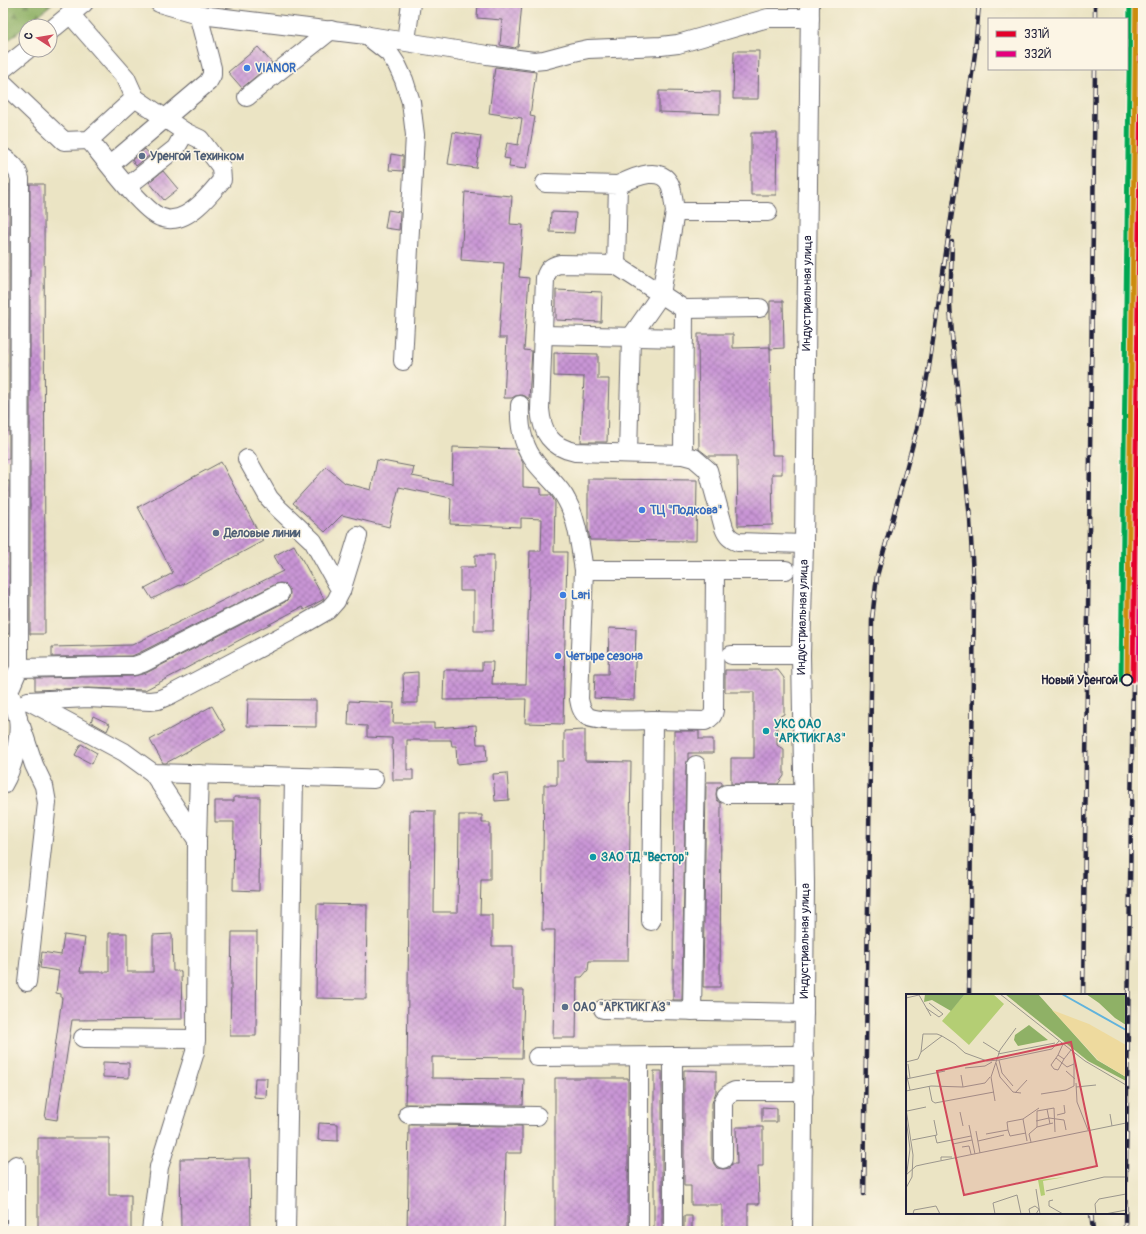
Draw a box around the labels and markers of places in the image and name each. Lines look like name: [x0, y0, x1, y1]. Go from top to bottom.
place label: VIANOR: [255, 61, 296, 76]
marker: VIANOR: [242, 63, 252, 73]
place label: Уренгой Техинком: [150, 149, 244, 164]
marker: Уренгой Техинком: [137, 151, 147, 161]
place label: ТЦ "Подкова": [649, 503, 723, 518]
marker: ТЦ "Подкова": [637, 505, 647, 515]
place label: Деловые линии: [223, 526, 301, 541]
marker: Деловые линии: [211, 528, 221, 538]
place label: Lari: [571, 588, 590, 603]
marker: Lari: [558, 590, 568, 600]
place label: Четыре сезона: [566, 649, 643, 664]
marker: Четыре сезона: [553, 651, 563, 661]
place label: Новый Уренгой: [1041, 673, 1118, 688]
marker: Новый Уренгой: [1120, 673, 1134, 687]
place label: УКС ОАО "АРКТИКГАЗ": [774, 717, 846, 746]
marker: УКС ОАО "АРКТИКГАЗ": [761, 726, 771, 736]
place label: ЗАО ТД "Вестор": [601, 850, 689, 865]
marker: ЗАО ТД "Вестор": [588, 852, 598, 862]
place label: ОАО "АРКТИКГАЗ": [573, 1000, 671, 1015]
marker: ОАО "АРКТИКГАЗ": [560, 1002, 570, 1012]

